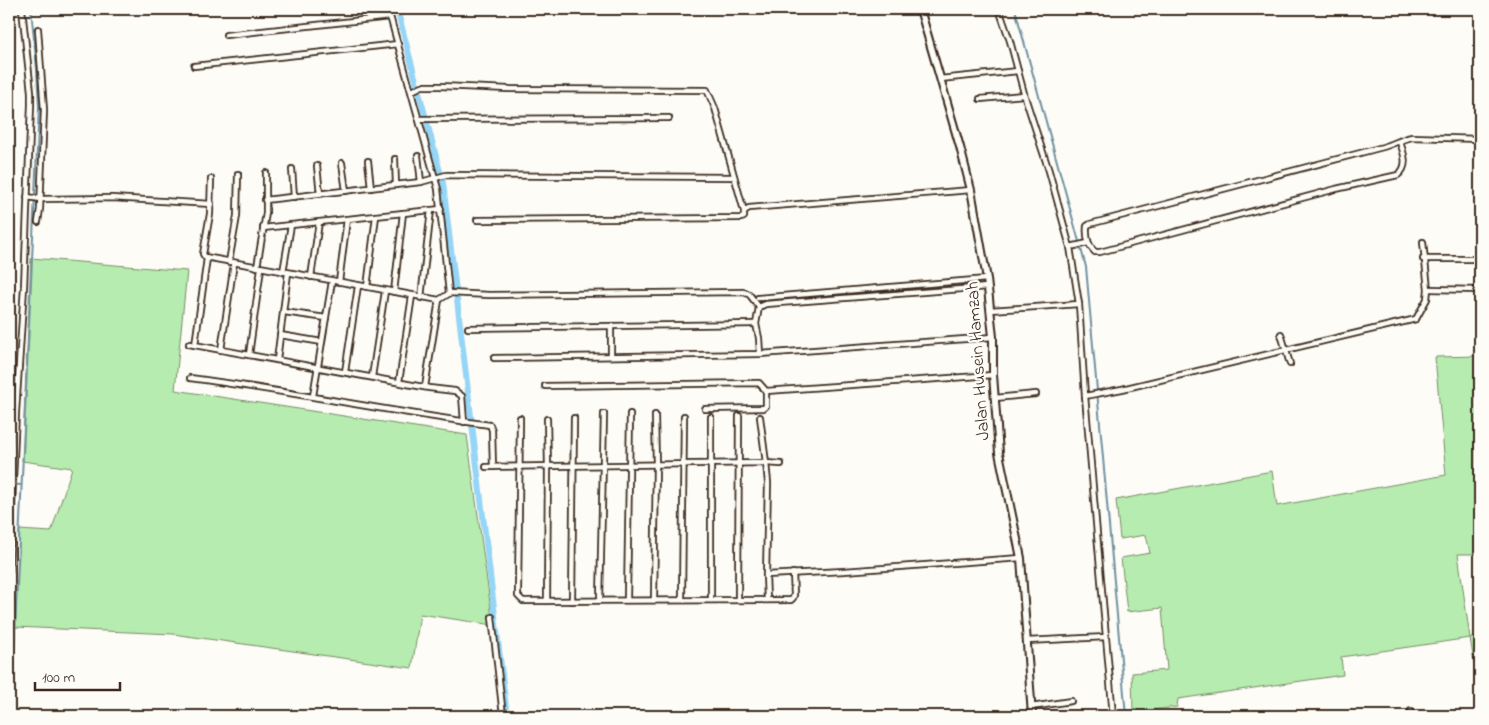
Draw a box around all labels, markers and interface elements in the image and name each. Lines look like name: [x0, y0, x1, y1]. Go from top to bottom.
street label: Jalan Husein Hamzah: [960, 281, 998, 441]
scale bar: [35, 660, 120, 692]
text: 100 m: [42, 667, 75, 689]

